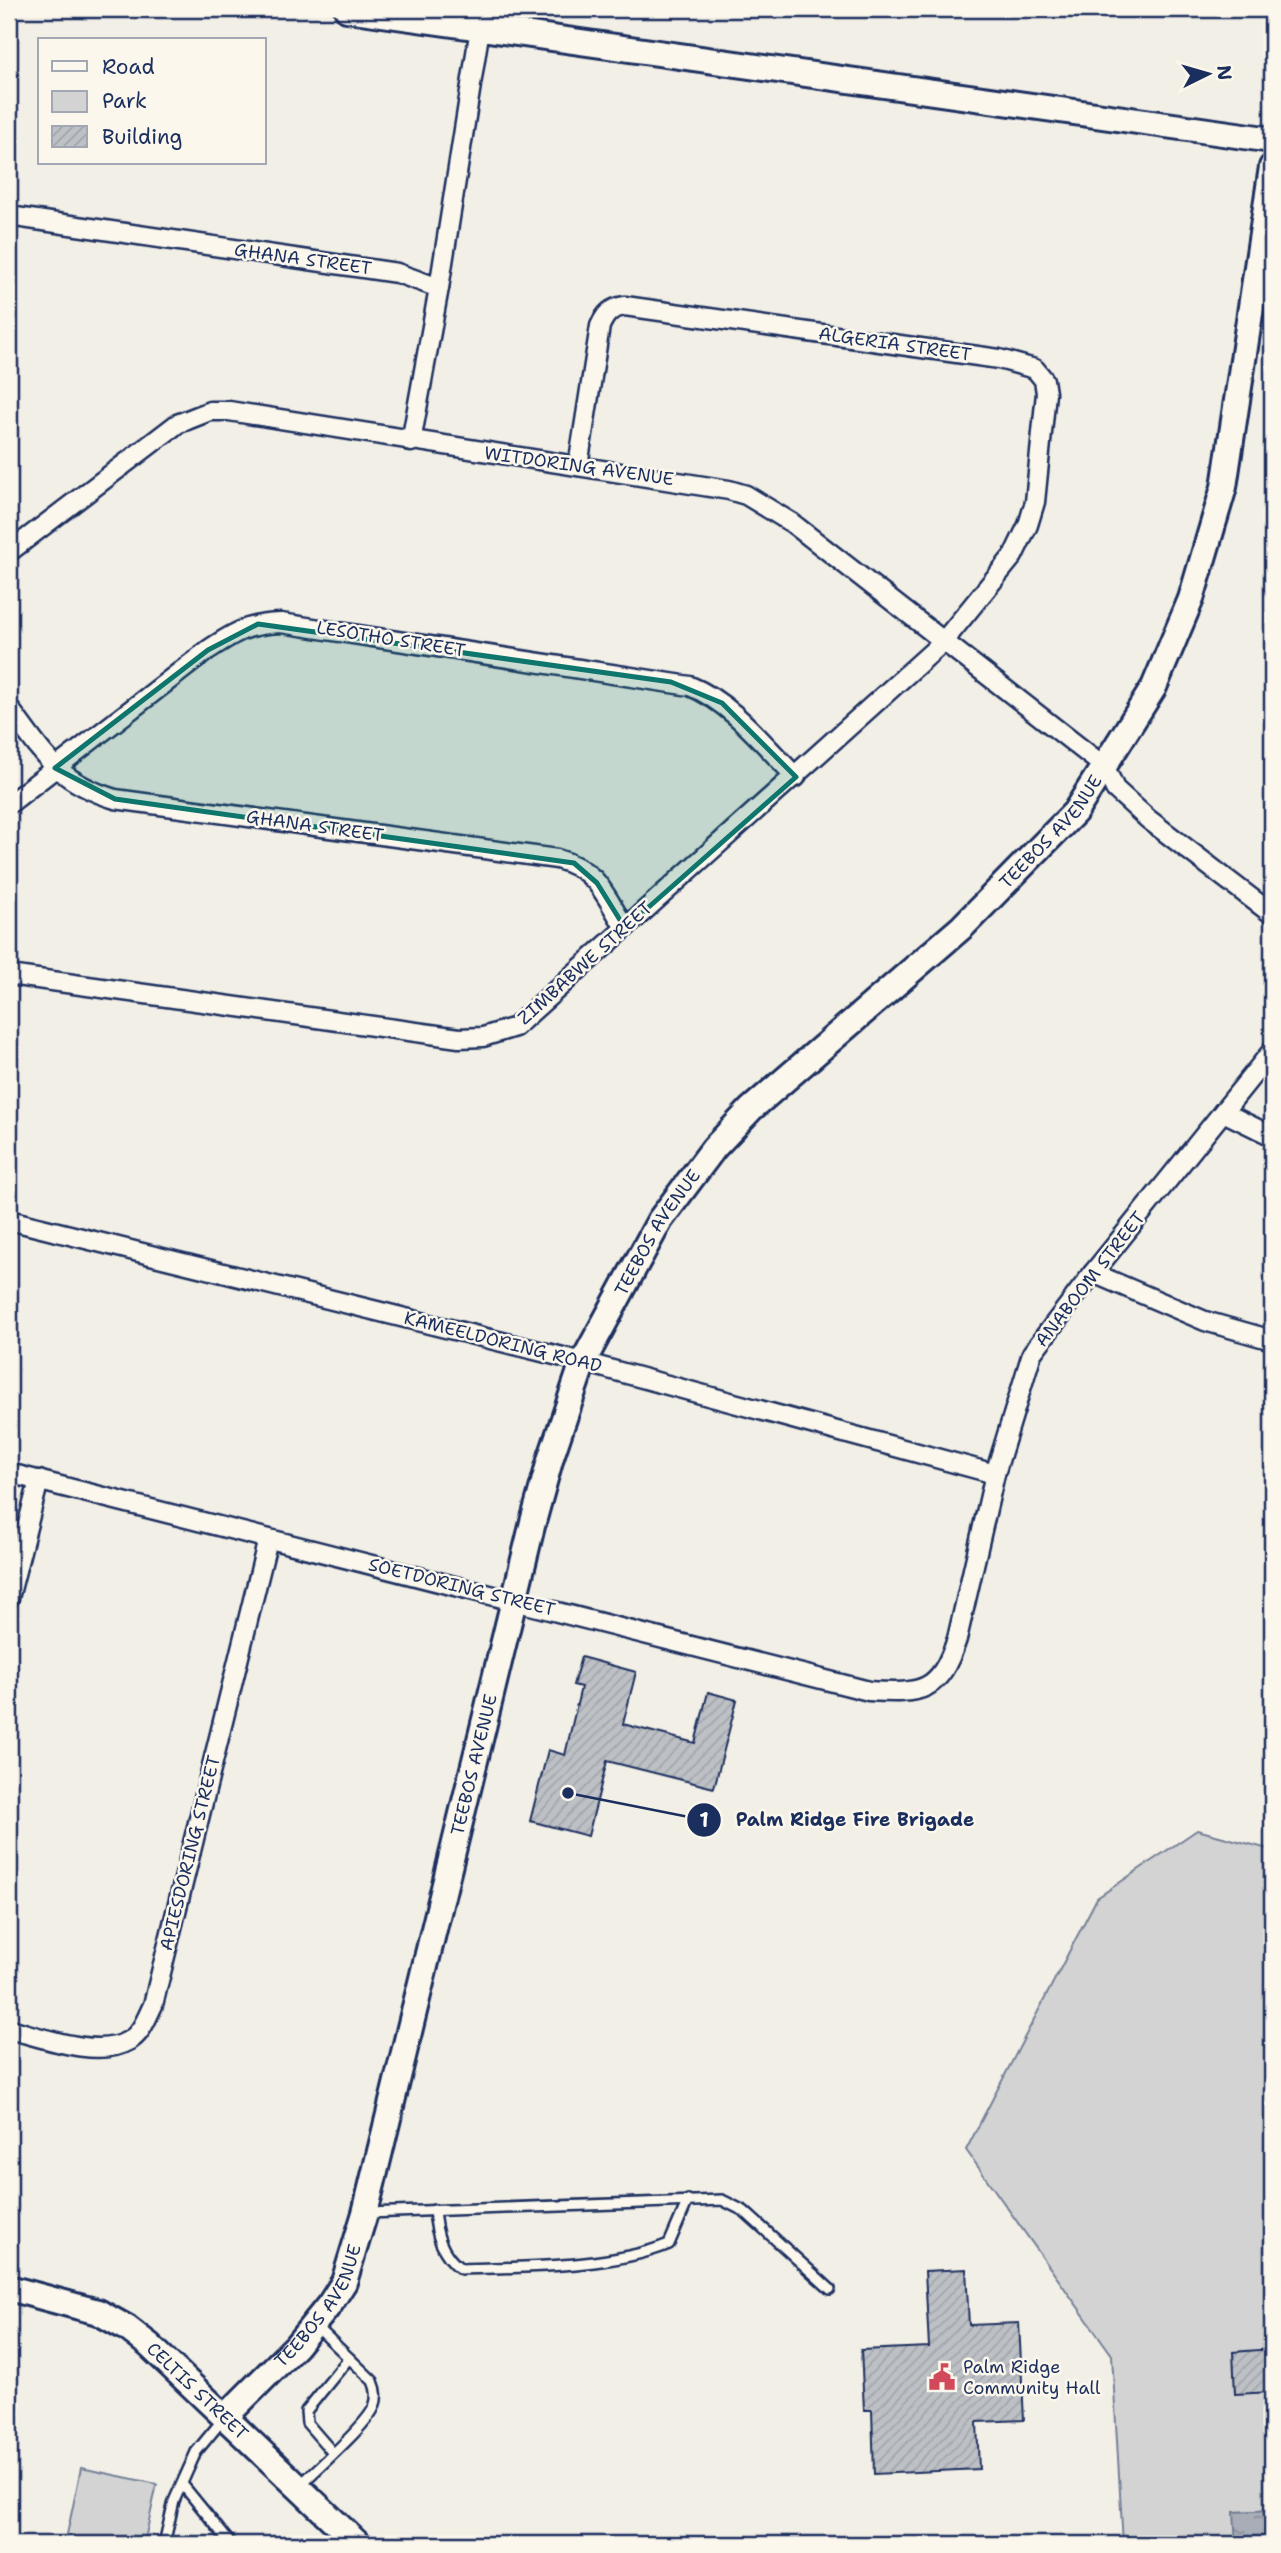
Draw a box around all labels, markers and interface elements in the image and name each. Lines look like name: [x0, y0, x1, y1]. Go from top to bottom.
legend: [38, 38, 266, 164]
north arrow: [1172, 38, 1242, 108]
text: Road: [102, 53, 155, 81]
text: N: [1211, 64, 1238, 81]
text: Park: [102, 87, 147, 115]
text: Building: [102, 123, 182, 151]
street label: GHANA STREET: [233, 237, 373, 281]
street label: ALGERIA STREET: [817, 321, 973, 367]
street label: WITDORING AVENUE: [483, 441, 675, 491]
street label: LESOTHO STREET: [315, 615, 467, 663]
street label: TEEBOS AVENUE: [994, 770, 1107, 894]
street label: GHANA STREET: [245, 804, 385, 848]
street label: ZIMBABWE STREET: [513, 896, 657, 1030]
street label: TEEBOS AVENUE: [609, 1164, 706, 1300]
street label: ANABOOM STREET: [1030, 1206, 1150, 1352]
street label: KAMEELDORING ROAD: [402, 1306, 604, 1378]
street label: SOETDORING STREET: [366, 1552, 558, 1622]
street label: TEEBOS AVENUE: [445, 1691, 503, 1838]
street label: APIESDORING STREET: [154, 1753, 226, 1953]
callout: Palm Ridge Fire Brigade: [686, 1800, 988, 1840]
text: 1: [699, 1806, 709, 1834]
text: Palm Ridge Fire Brigade: [736, 1807, 974, 1832]
street label: TEEBOS AVENUE: [269, 2241, 367, 2373]
street label: CELTIS STREET: [141, 2337, 254, 2445]
place label: Palm Ridge Community Hall: [963, 2355, 1101, 2400]
public building icon: Palm Ridge Community Hall: [927, 2362, 957, 2392]

